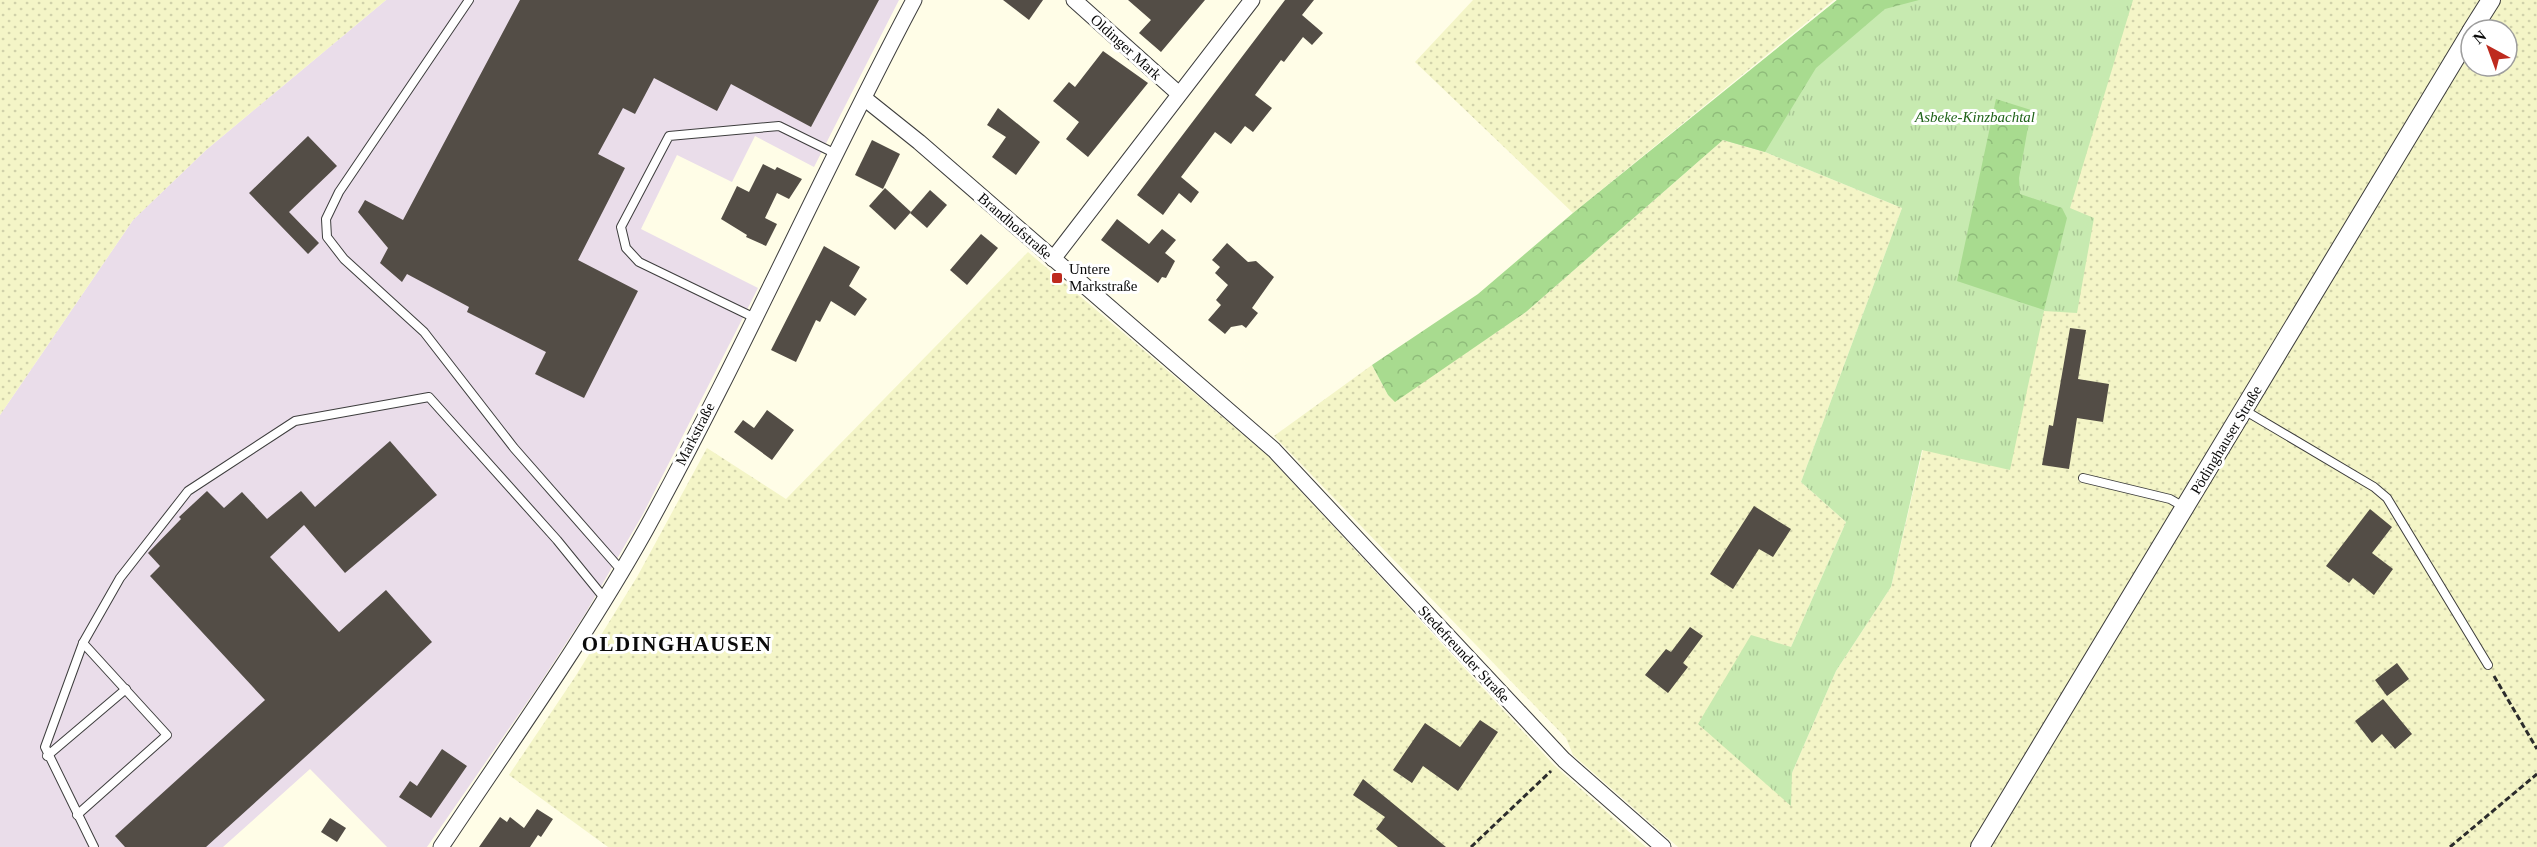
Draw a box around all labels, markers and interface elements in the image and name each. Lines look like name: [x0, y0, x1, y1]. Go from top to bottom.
street label: Oldinger Mark: [1087, 11, 1165, 83]
north arrow: [2459, 18, 2519, 78]
text: N: [2470, 27, 2490, 47]
park label: Asbeke-Kinzbachtal: [1914, 109, 2035, 125]
street label: Brandhofstraße: [975, 190, 1055, 263]
place label: Untere Markstraße: [1069, 261, 1138, 294]
marker: Untere Markstraße: [1050, 271, 1064, 285]
street label: Pödinghauser Straße: [2187, 383, 2265, 497]
street label: Markstraße: [672, 400, 718, 468]
street label: Stedefreunder Straße: [1415, 602, 1513, 706]
district label: OLDINGHAUSEN: [582, 632, 772, 656]

